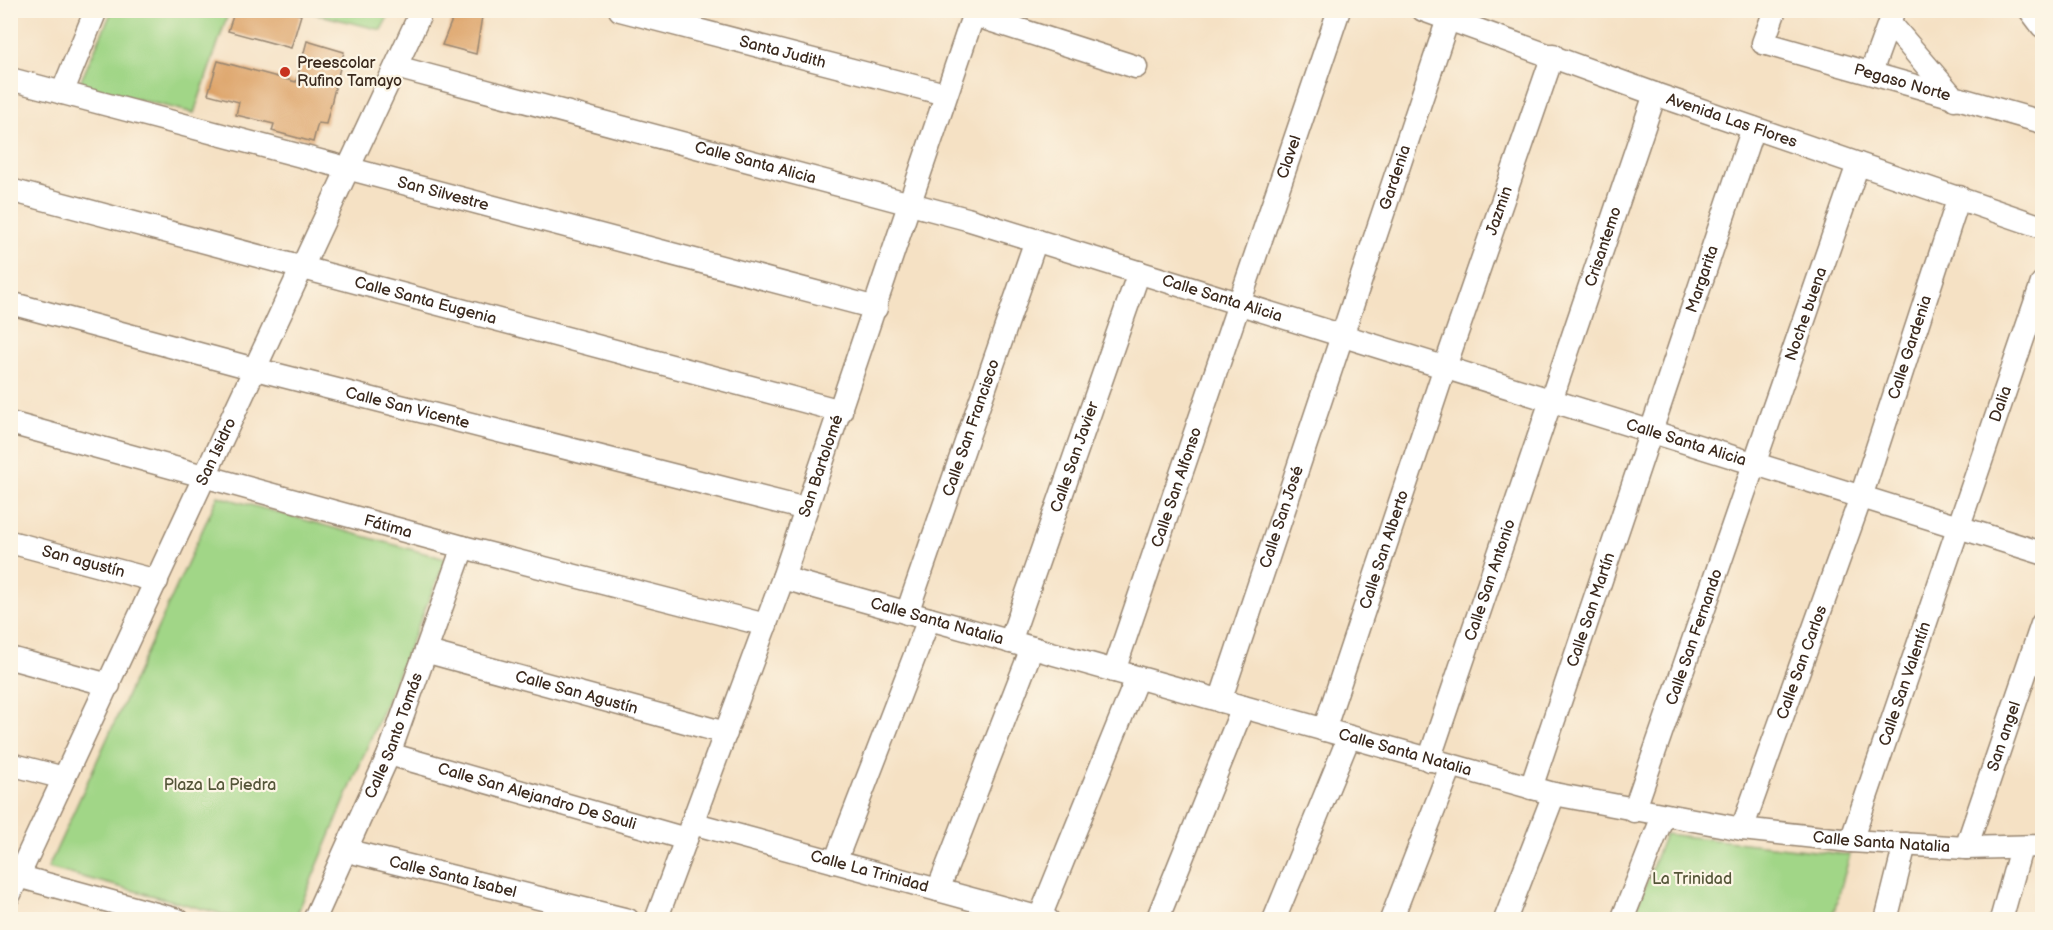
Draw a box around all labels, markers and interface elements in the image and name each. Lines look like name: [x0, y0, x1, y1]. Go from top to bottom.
street label: Santa Judith: [737, 32, 828, 72]
place label: Preescolar Rufino Tamayo: [297, 54, 402, 91]
street label: Pegaso Norte: [1852, 60, 1953, 105]
marker: Preescolar Rufino Tamayo: [278, 65, 292, 79]
street label: Avenida Las Flores: [1664, 89, 1800, 152]
street label: Clavel: [1273, 133, 1305, 181]
street label: Calle Santa Alicia: [693, 137, 818, 188]
street label: Gardenia: [1375, 143, 1415, 212]
street label: San Silvestre: [395, 172, 491, 215]
street label: Jazmin: [1482, 184, 1516, 238]
street label: Crisantemo: [1581, 204, 1626, 289]
street label: Margarita: [1682, 243, 1722, 315]
street label: Noche buena: [1781, 265, 1831, 363]
street label: Calle Santa Alicia: [1160, 271, 1285, 326]
street label: Calle Santa Eugenia: [352, 273, 499, 328]
street label: Calle Gardenia: [1884, 293, 1936, 402]
street label: Calle San Francisco: [939, 357, 1004, 499]
street label: Calle San Vicente: [343, 383, 472, 433]
street label: Dalia: [1986, 383, 2016, 424]
street label: Calle San Javier: [1046, 399, 1103, 515]
street label: San Bartolomé: [795, 412, 847, 520]
street label: San Isidro: [192, 415, 240, 489]
street label: Calle Santa Alicia: [1624, 415, 1749, 470]
street label: Calle San Alfonso: [1147, 425, 1206, 550]
street label: Calle San José: [1256, 463, 1308, 571]
street label: Calle San Alberto: [1355, 488, 1413, 612]
street label: Fátima: [362, 511, 414, 542]
street label: Calle San Antonio: [1461, 517, 1520, 643]
street label: San agustín: [40, 541, 127, 582]
street label: Calle San Martín: [1563, 550, 1619, 670]
street label: Calle San Fernando: [1662, 567, 1727, 708]
street label: Calle Santa Natalia: [868, 593, 1006, 649]
street label: Calle San Carlos: [1773, 603, 1831, 722]
street label: Calle San Valentín: [1875, 619, 1935, 749]
street label: Calle San Agustín: [513, 667, 640, 718]
street label: Calle Santo Tomás: [361, 670, 427, 802]
street label: San angel: [1983, 699, 2025, 774]
street label: Calle Santa Natalia: [1336, 725, 1474, 780]
street label: Calle San Alejandro De Sauli: [436, 759, 639, 834]
park label: Plaza La Piedra: [164, 776, 276, 795]
street label: Calle Santa Natalia: [1812, 827, 1951, 857]
street label: Calle La Trinidad: [808, 846, 931, 897]
street label: Calle Santa Isabel: [387, 852, 519, 902]
park label: La Trinidad: [1652, 870, 1732, 889]

